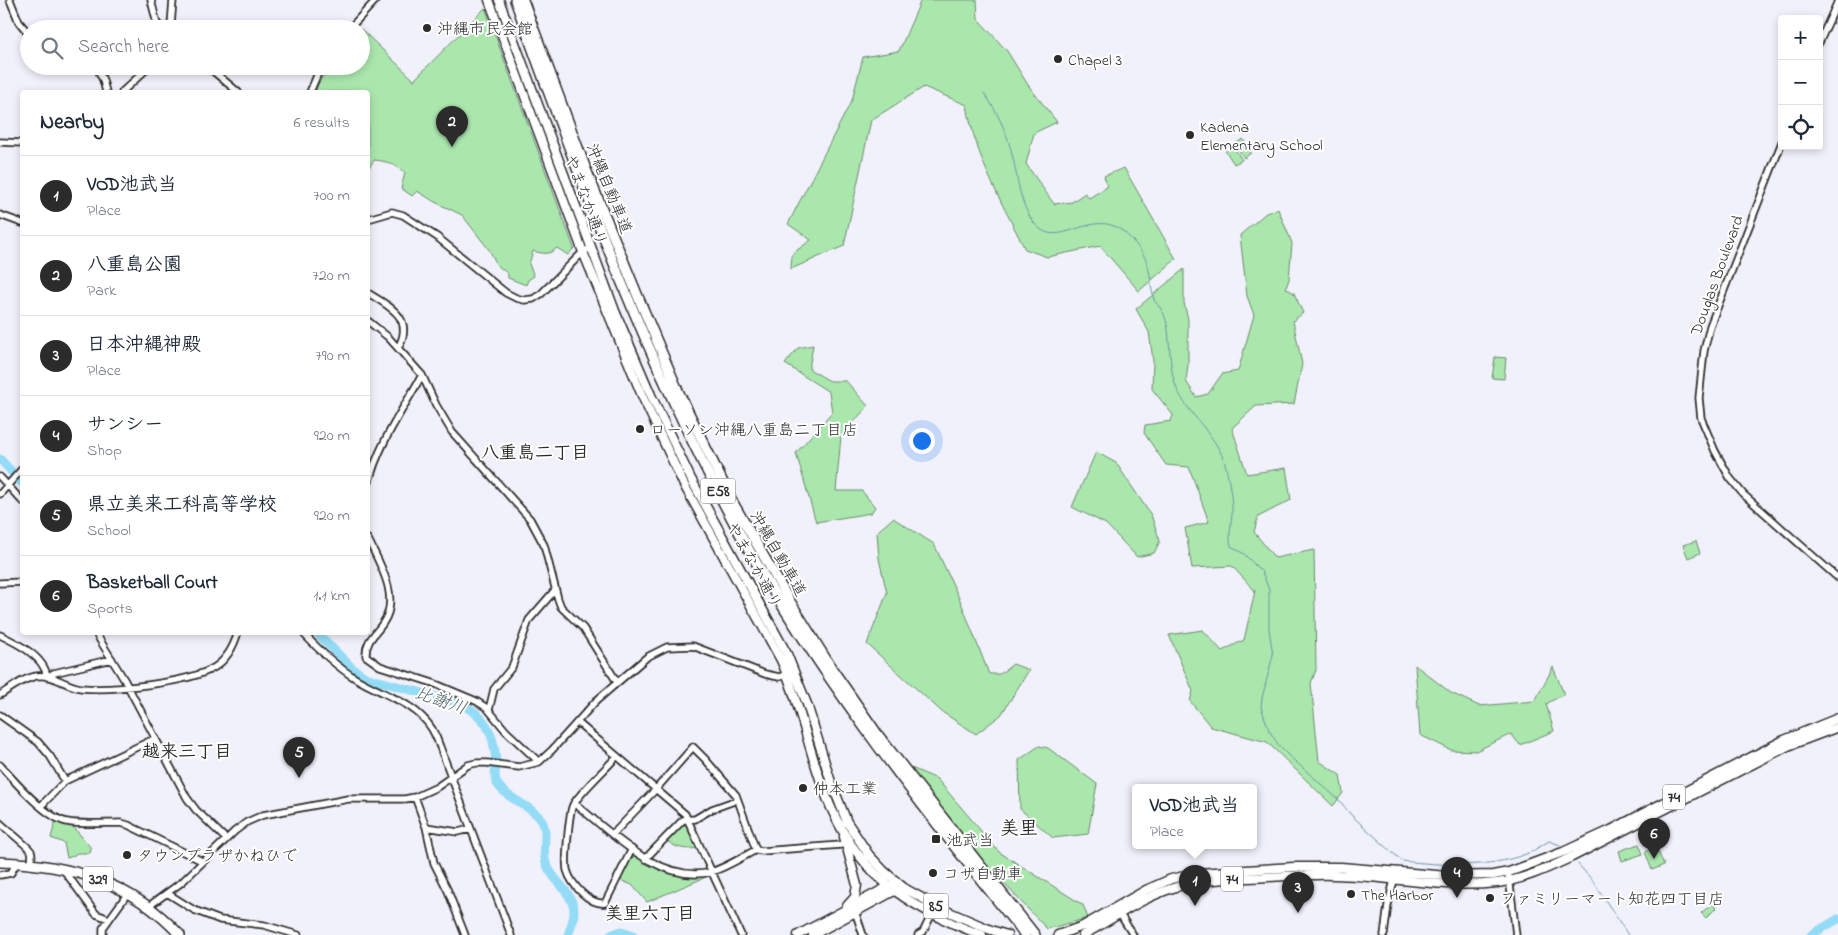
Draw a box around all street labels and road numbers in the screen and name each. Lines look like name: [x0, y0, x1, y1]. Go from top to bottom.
street label: 沖縄自動車道: [579, 140, 637, 238]
street label: やまなか通り: [557, 151, 613, 250]
street label: Douglas Boulevard: [1685, 212, 1751, 340]
road number: E58: [700, 478, 736, 504]
street label: 沖縄自動車道: [743, 506, 812, 602]
street label: やまなか通り: [719, 518, 787, 614]
road number: 74: [1663, 784, 1685, 810]
road number: 329: [83, 866, 113, 892]
road number: 74: [1221, 866, 1243, 892]
road number: 85: [924, 894, 948, 918]

